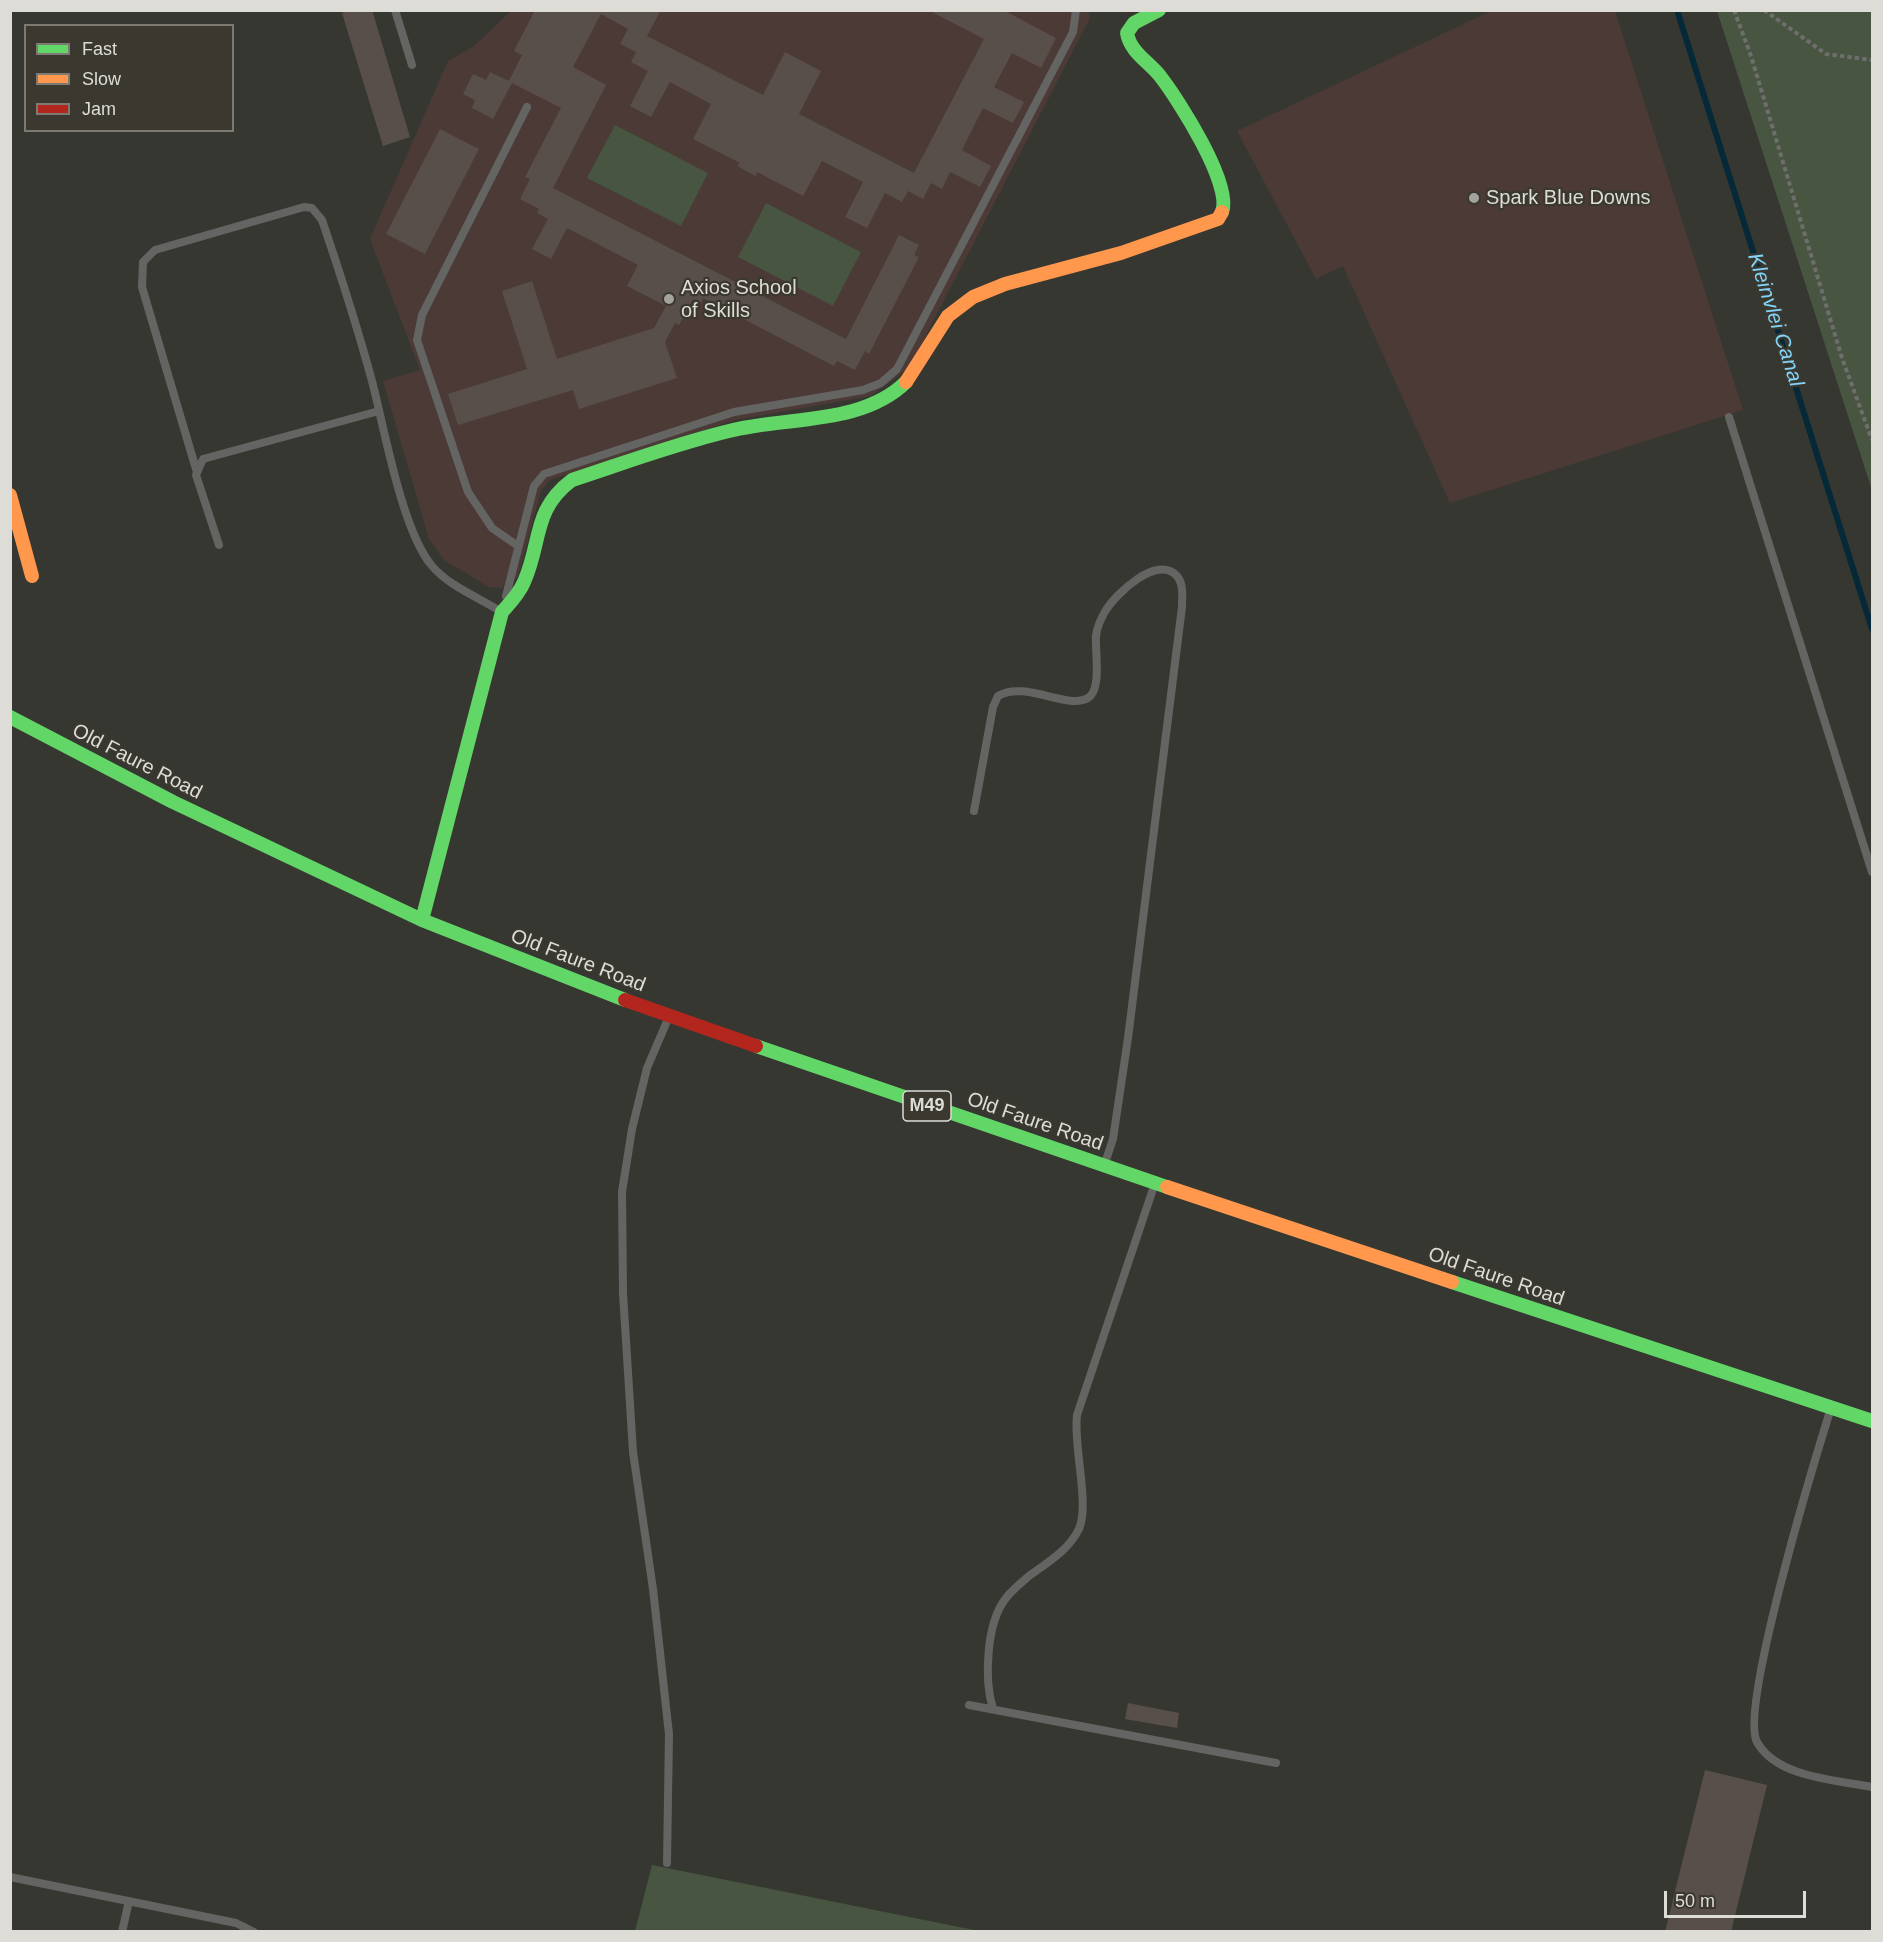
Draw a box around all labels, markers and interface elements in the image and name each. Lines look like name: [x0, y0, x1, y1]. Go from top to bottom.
legend: [24, 24, 234, 132]
text: Fast: [82, 39, 117, 59]
text: Slow: [82, 69, 121, 89]
text: Jam: [82, 99, 116, 119]
place label: Spark Blue Downs: [1486, 186, 1651, 210]
marker: Spark Blue Downs: [1467, 191, 1481, 205]
water label: Kleinvlei Canal: [1742, 250, 1808, 390]
place label: Axios School of Skills: [681, 276, 797, 323]
marker: Axios School of Skills: [662, 292, 676, 306]
street label: Old Faure Road: [68, 719, 206, 805]
street label: Old Faure Road: [507, 924, 649, 998]
street label: Old Faure Road: [964, 1087, 1106, 1157]
road number: M49: [903, 1091, 951, 1121]
street label: Old Faure Road: [1425, 1242, 1567, 1312]
scale bar: [1667, 1879, 1810, 1917]
text: 50 m: [1675, 1891, 1715, 1911]

